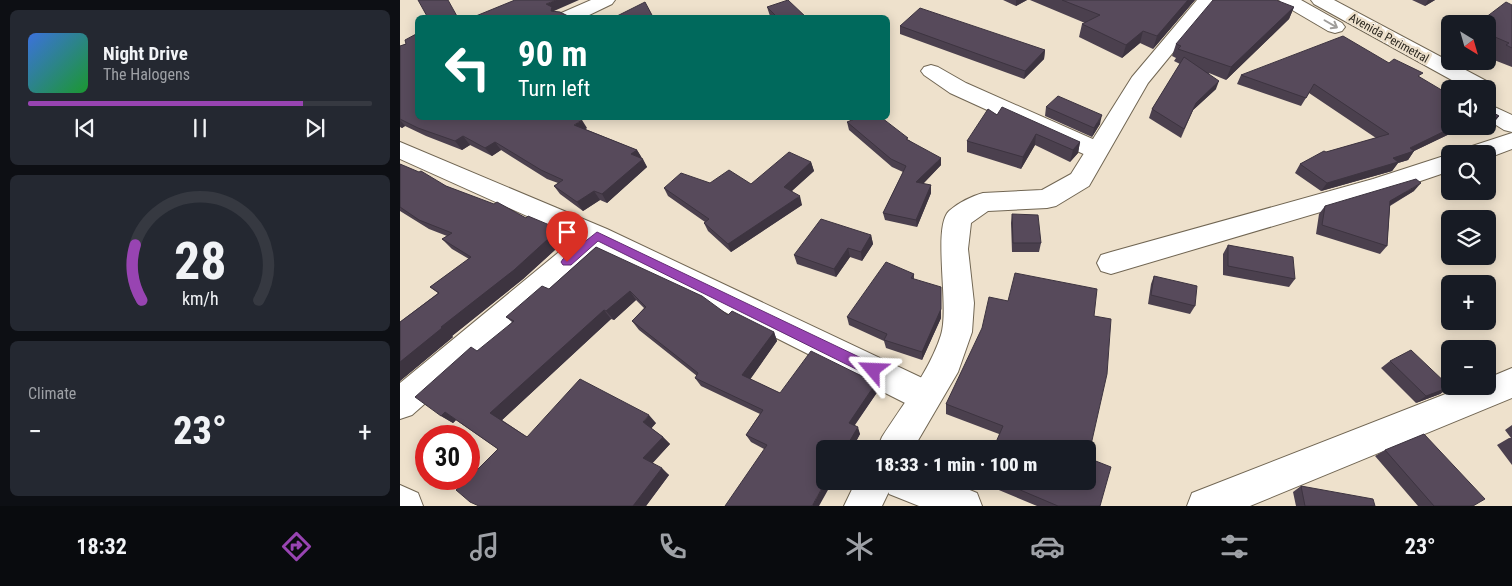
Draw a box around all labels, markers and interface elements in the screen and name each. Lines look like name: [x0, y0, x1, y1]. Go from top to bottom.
street label: Avenida Perimetral: [1347, 10, 1431, 66]
north arrow: [1441, 15, 1496, 70]
map controls: [1441, 15, 1496, 395]
one-way arrow: [1323, 20, 1337, 30]
text: 90 m: [518, 34, 587, 75]
icon: left: [435, 35, 500, 100]
text: Night Drive: [103, 42, 188, 65]
text: The Halogens: [103, 65, 190, 84]
text: Turn left: [518, 76, 590, 101]
button: sound: [1441, 80, 1496, 135]
icon: previous: [71, 114, 99, 142]
icon: pause: [186, 114, 214, 142]
icon: next: [301, 114, 329, 142]
button: search: [1441, 145, 1496, 200]
button: layers: [1441, 210, 1496, 265]
pin: [546, 211, 588, 262]
icon: arrive: [553, 218, 581, 246]
text: 28: [174, 231, 226, 292]
button: +: [1441, 275, 1496, 330]
text: km/h: [182, 288, 218, 309]
button: −: [1441, 340, 1496, 395]
position arrow: [846, 343, 898, 395]
text: Climate: [28, 384, 76, 403]
text: 23°: [173, 409, 227, 453]
text: −: [28, 415, 42, 448]
text: +: [358, 415, 372, 448]
speed limit sign: 30: [415, 425, 480, 490]
text: 18:33 · 1 min · 100 m: [875, 453, 1037, 476]
icon: directions: [279, 529, 314, 564]
icon: music: [467, 529, 502, 564]
icon: phone: [655, 529, 690, 564]
icon: climate: [842, 529, 877, 564]
icon: car: [1030, 529, 1065, 564]
icon: filters: [1217, 529, 1252, 564]
text: 18:32: [76, 534, 127, 559]
text: 23°: [1405, 534, 1436, 559]

